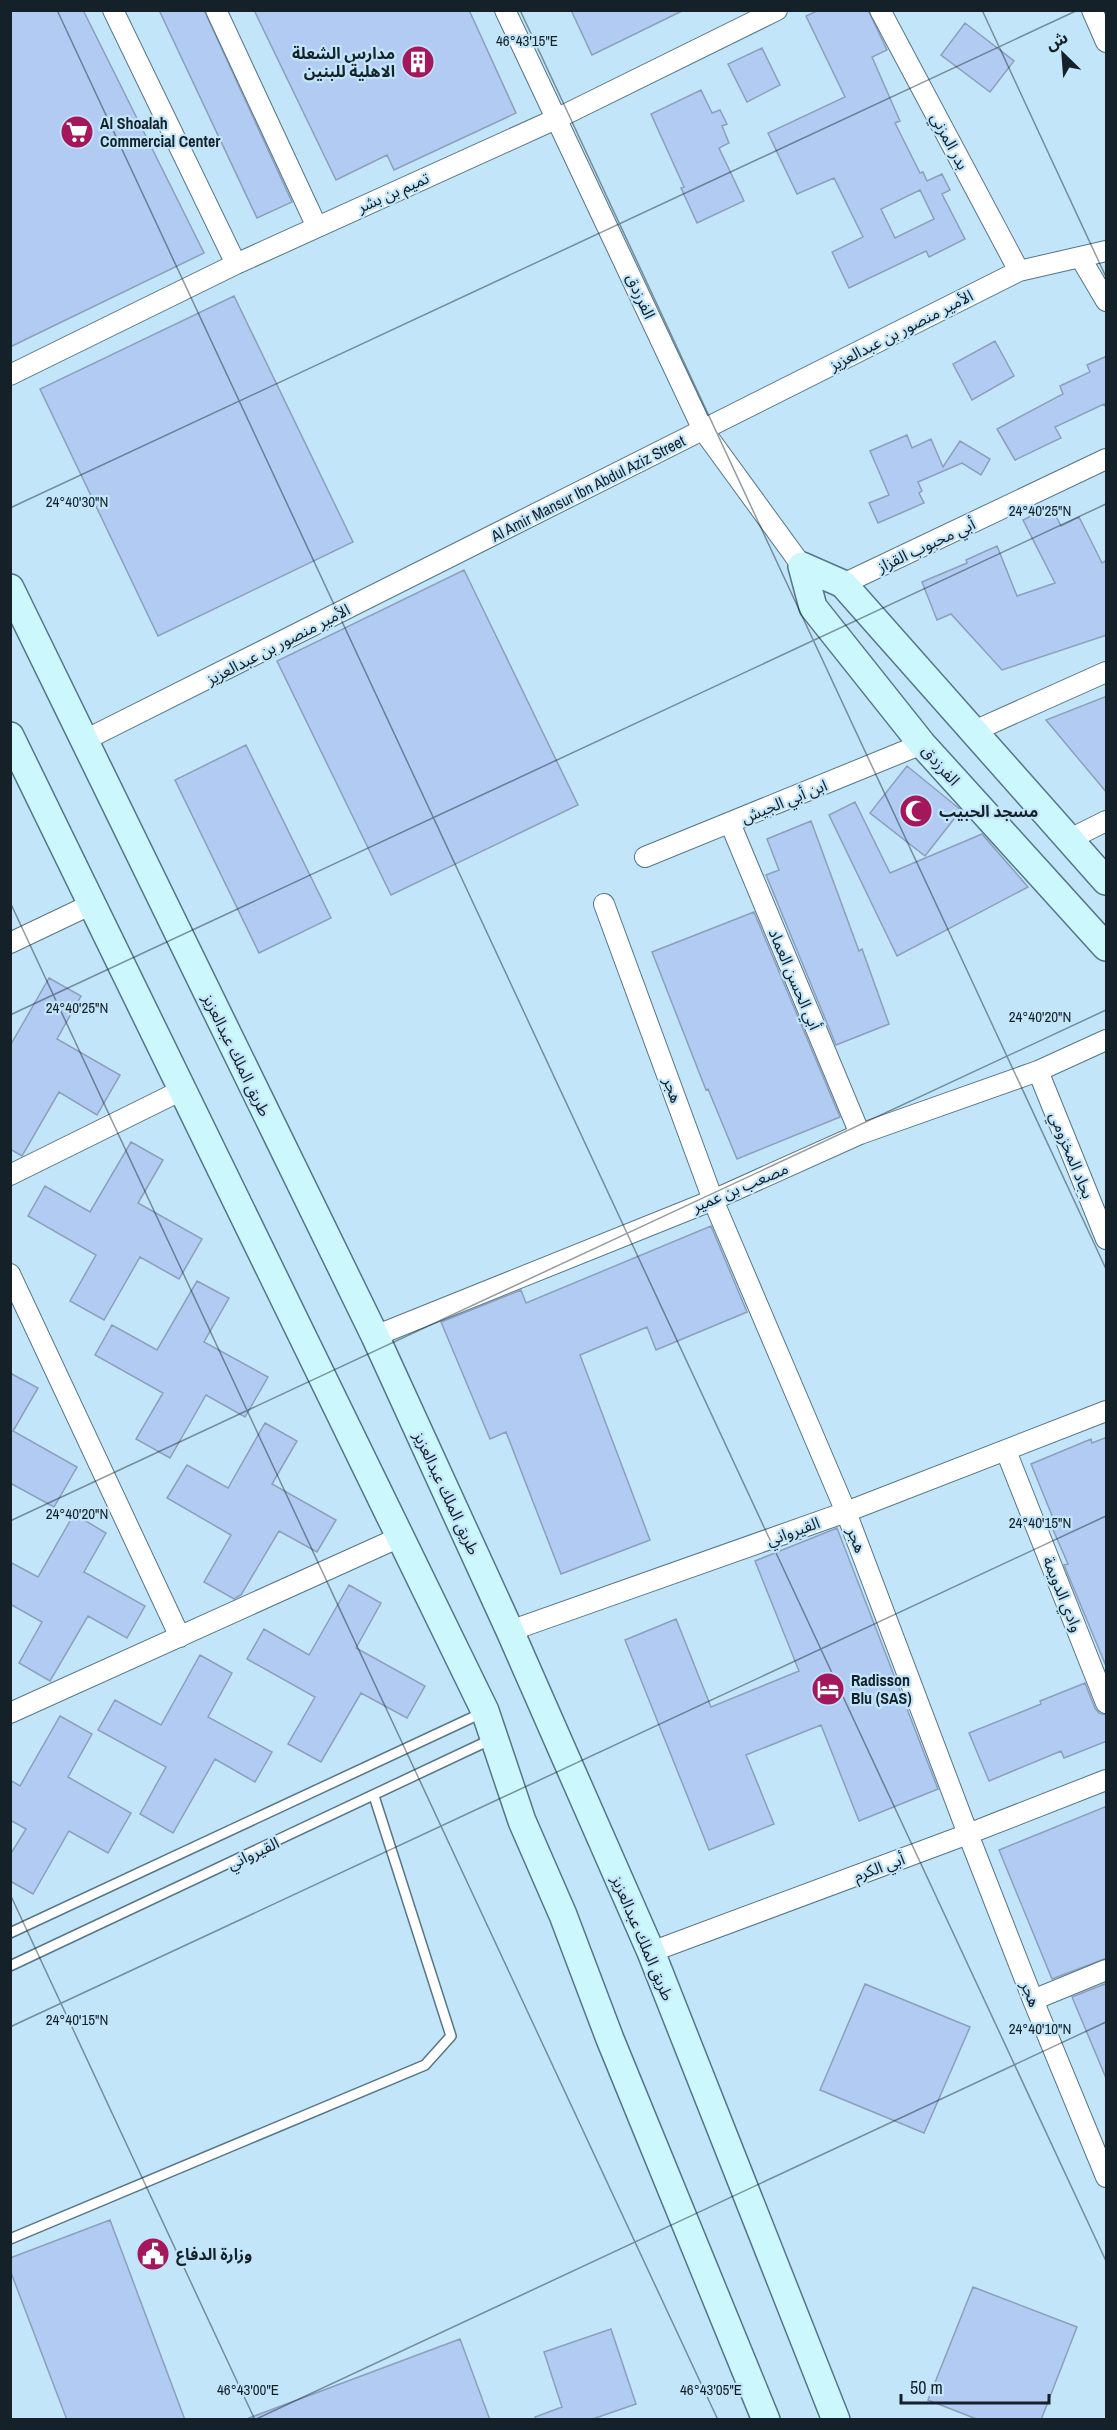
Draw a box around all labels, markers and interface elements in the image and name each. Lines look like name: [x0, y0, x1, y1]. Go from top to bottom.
north arrow: [1033, 24, 1093, 84]
text: ش: [1042, 26, 1071, 55]
text: 46°43'15"E: [496, 30, 558, 51]
place label: مدارس الشعلة الاهلية للبنين: [292, 42, 395, 82]
building icon: مدارس الشعلة الاهلية للبنين: [400, 44, 436, 80]
street label: بدر المزني: [924, 109, 974, 174]
place label: Al Shoalah Commercial Center: [100, 112, 221, 152]
supermarket icon: Al Shoalah Commercial Center: [59, 114, 95, 150]
street label: تميم بن بشر: [353, 166, 434, 220]
street label: الفرزدق: [621, 270, 661, 322]
street label: الأمير منصور بن عبدالعزيز: [824, 284, 977, 376]
street label: Al Amir Mansur Ibn Abdul Aziz Street: [486, 429, 689, 547]
text: 24°40'30"N: [46, 491, 108, 512]
text: 24°40'25"N: [1009, 500, 1071, 521]
street label: أبي محبوب القزاز: [872, 513, 979, 579]
street label: الأمير منصور بن عبدالعزيز: [201, 598, 354, 690]
street label: الفرزدق: [917, 740, 965, 790]
street label: ابن أبي الجيش: [738, 774, 831, 830]
mosque icon: مسجد الحبيب: [898, 793, 934, 829]
place label: مسجد الحبيب: [939, 800, 1038, 822]
street label: أبي الحسن العماد: [762, 925, 826, 1034]
street label: طريق الملك عبدالعزيز: [197, 989, 276, 1120]
text: 24°40'25"N: [46, 997, 108, 1018]
text: 24°40'20"N: [1009, 1006, 1071, 1027]
street label: هجر: [658, 1073, 688, 1106]
street label: بجاد المخزومي: [1043, 1108, 1099, 1202]
street label: مصعب بن عمير: [688, 1157, 791, 1218]
street label: طريق الملك عبدالعزيز: [408, 1427, 485, 1558]
text: 24°40'20"N: [46, 1503, 108, 1524]
street label: القيرواني: [763, 1511, 823, 1552]
text: 24°40'15"N: [1009, 1512, 1071, 1533]
street label: هجر: [842, 1523, 872, 1556]
street label: وادي الدويمة: [1036, 1553, 1088, 1636]
place label: Radisson Blu (SAS): [851, 1669, 912, 1709]
hotel icon: Radisson Blu (SAS): [810, 1671, 846, 1707]
street label: القيرواني: [223, 1831, 283, 1876]
street label: أبي الكرم: [850, 1848, 908, 1888]
street label: طريق الملك عبدالعزيز: [606, 1871, 679, 2004]
street label: هجر: [1016, 1977, 1046, 2010]
text: 24°40'15"N: [46, 2009, 108, 2030]
text: 24°40'10"N: [1009, 2018, 1071, 2039]
public building icon: وزارة الدفاع: [135, 2236, 171, 2272]
place label: وزارة الدفاع: [176, 2243, 252, 2266]
scale bar: [901, 2367, 1050, 2405]
text: 50 m: [910, 2375, 943, 2400]
text: 46°43'00"E: [217, 2379, 279, 2400]
text: 46°43'05"E: [680, 2379, 742, 2400]

